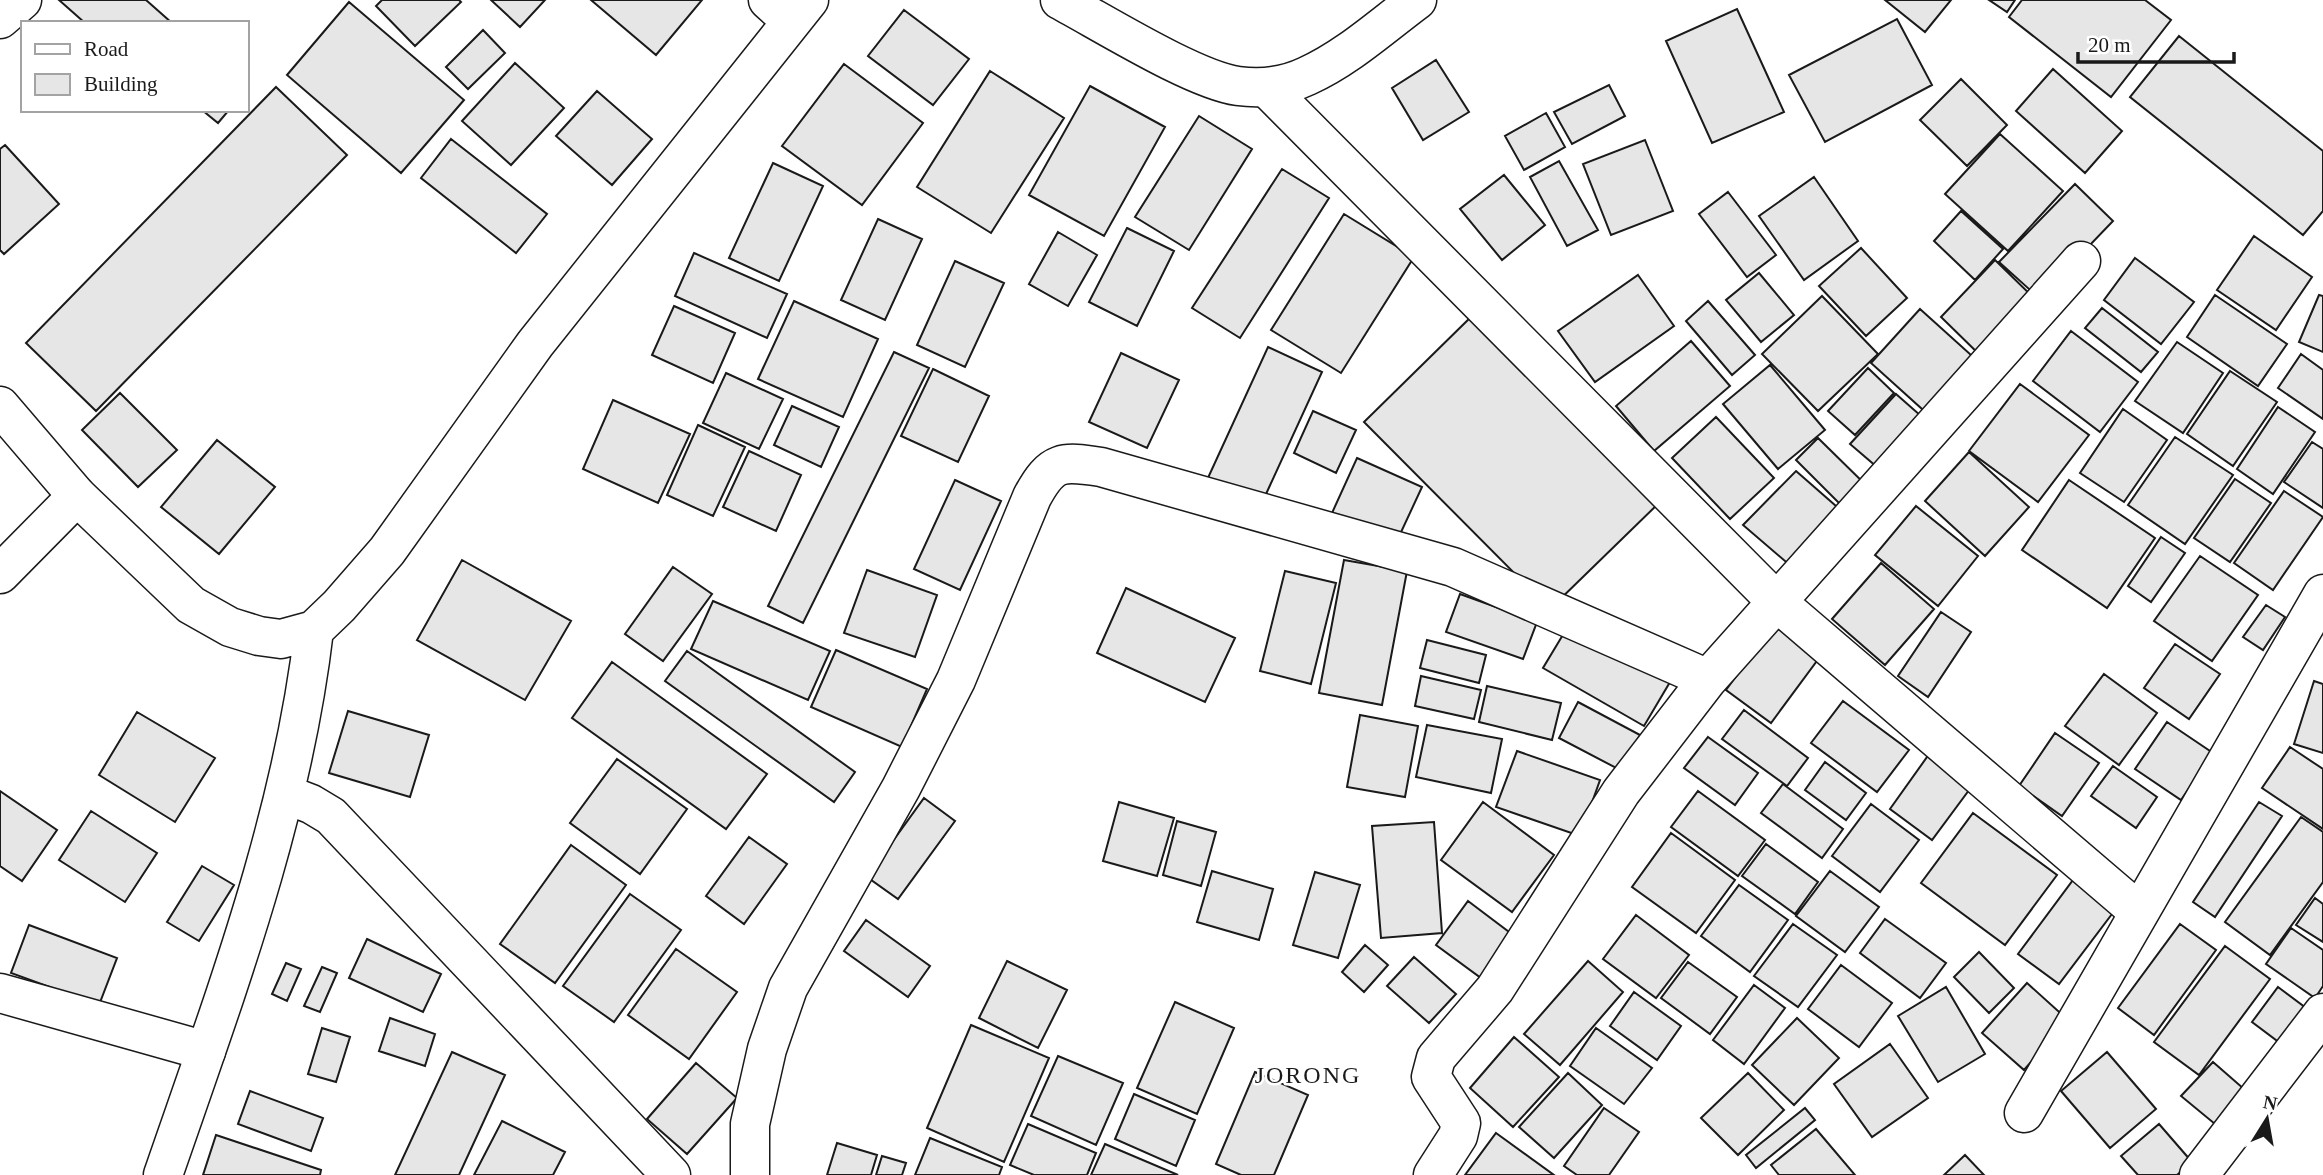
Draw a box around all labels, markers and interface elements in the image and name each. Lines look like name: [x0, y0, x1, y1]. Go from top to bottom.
legend: [21, 21, 248, 112]
scale bar: [2078, 21, 2234, 65]
text: 20 m: [2088, 33, 2131, 57]
text: Road: [84, 37, 129, 61]
text: Building: [84, 72, 158, 96]
district label: JORONG: [1255, 1062, 1361, 1088]
north arrow: [2232, 1084, 2302, 1154]
text: N: [2261, 1091, 2279, 1114]

